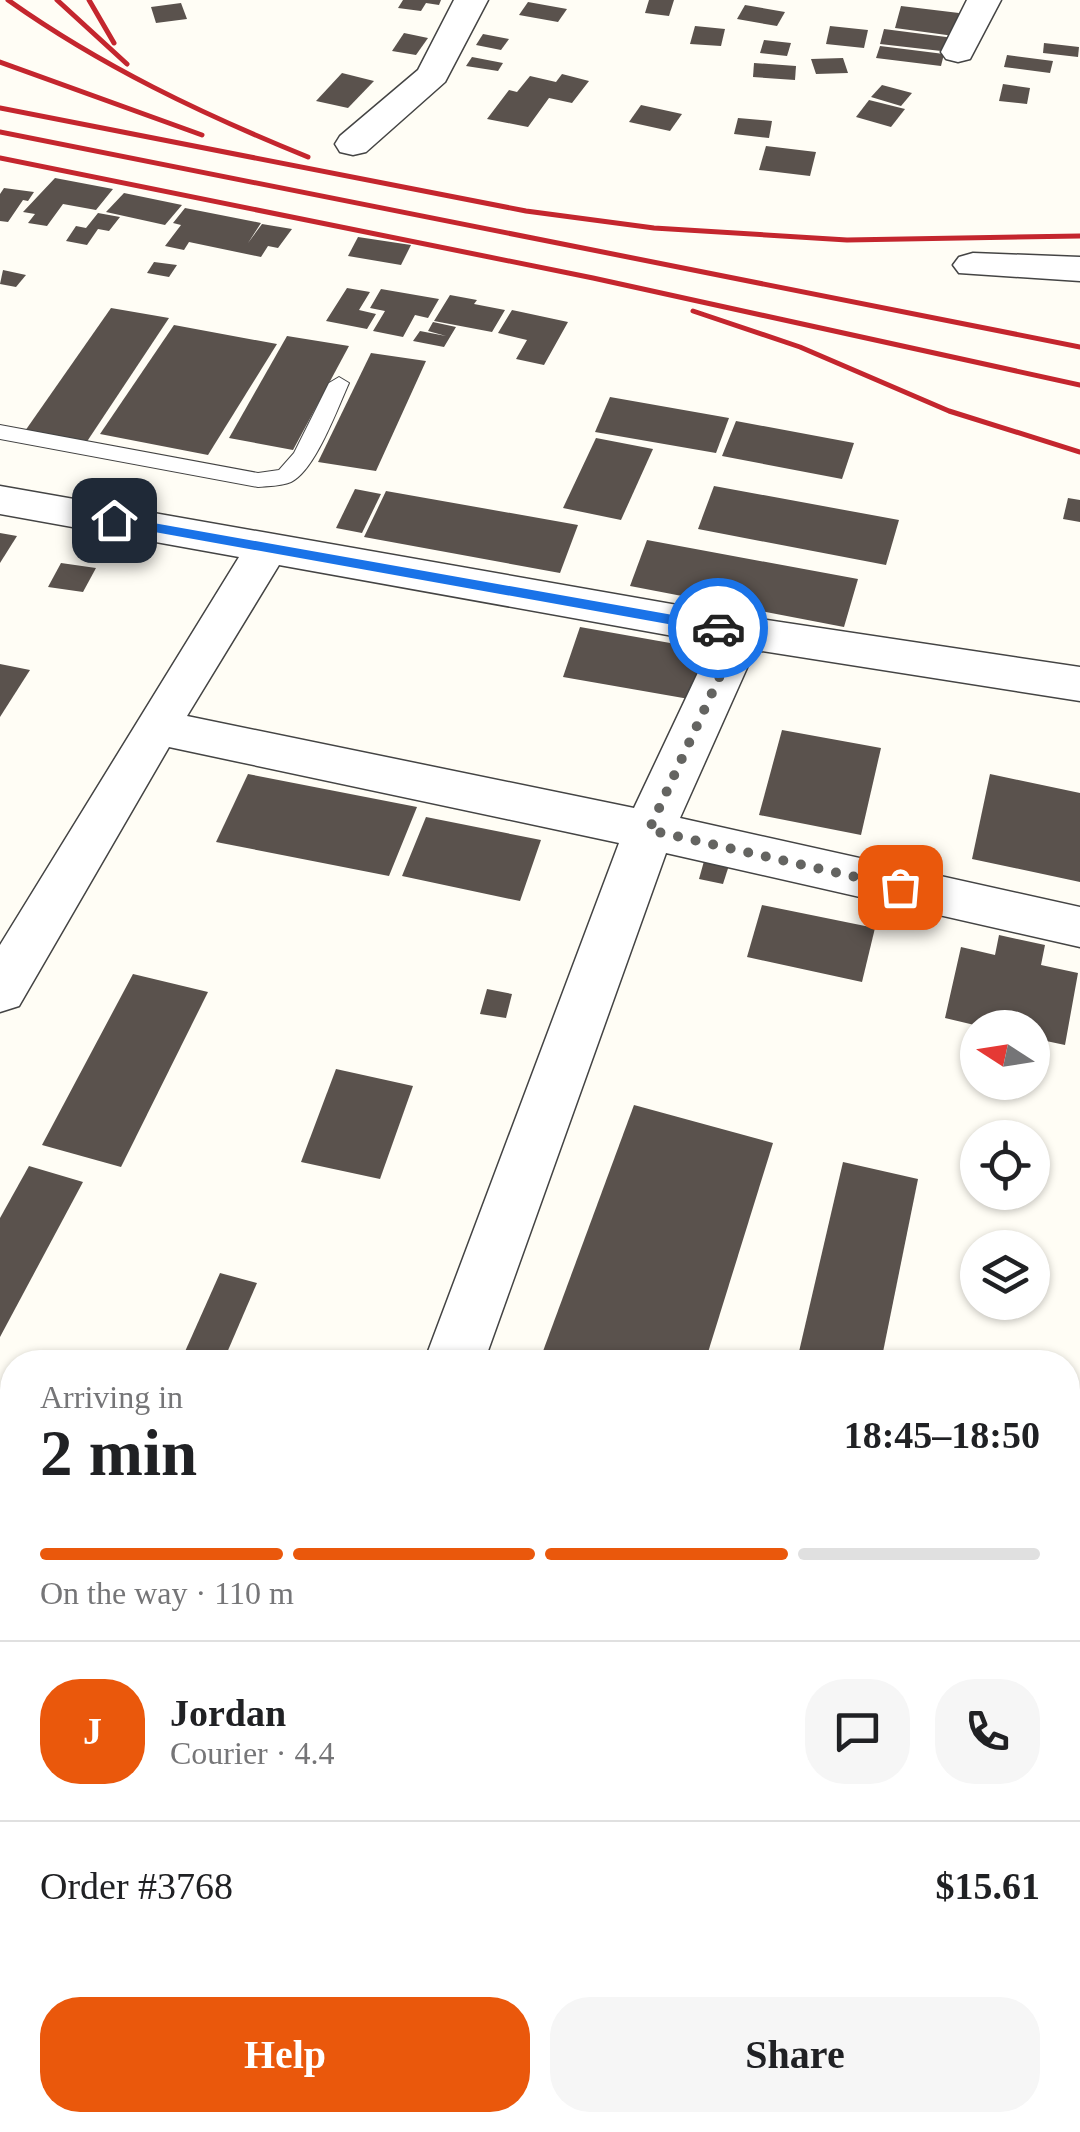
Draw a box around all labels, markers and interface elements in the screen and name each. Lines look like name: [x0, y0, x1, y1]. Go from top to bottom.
pin: [72, 478, 157, 563]
icon: home: [87, 493, 142, 548]
courier: [668, 578, 768, 678]
icon: car: [691, 601, 746, 656]
pin: [858, 845, 943, 930]
icon: bag: [873, 860, 928, 915]
north arrow: [960, 1010, 1050, 1100]
map controls: [960, 1010, 1050, 1320]
button: locate: [960, 1120, 1050, 1210]
button: layers: [960, 1230, 1050, 1320]
text: Arriving in: [40, 1379, 183, 1415]
text: 18:45–18:50: [844, 1414, 1040, 1456]
text: 2 min: [40, 1417, 197, 1489]
text: On the way · 110 m: [40, 1575, 294, 1611]
button: chat: [805, 1679, 910, 1784]
button: phone: [935, 1679, 1040, 1784]
text: Jordan: [170, 1692, 286, 1734]
text: J: [83, 1710, 102, 1752]
text: Courier · 4.4: [170, 1735, 334, 1771]
text: Order #3768: [40, 1865, 233, 1907]
text: $15.61: [936, 1865, 1040, 1907]
button: Help: [40, 1997, 530, 2112]
button: Share: [550, 1997, 1040, 2112]

